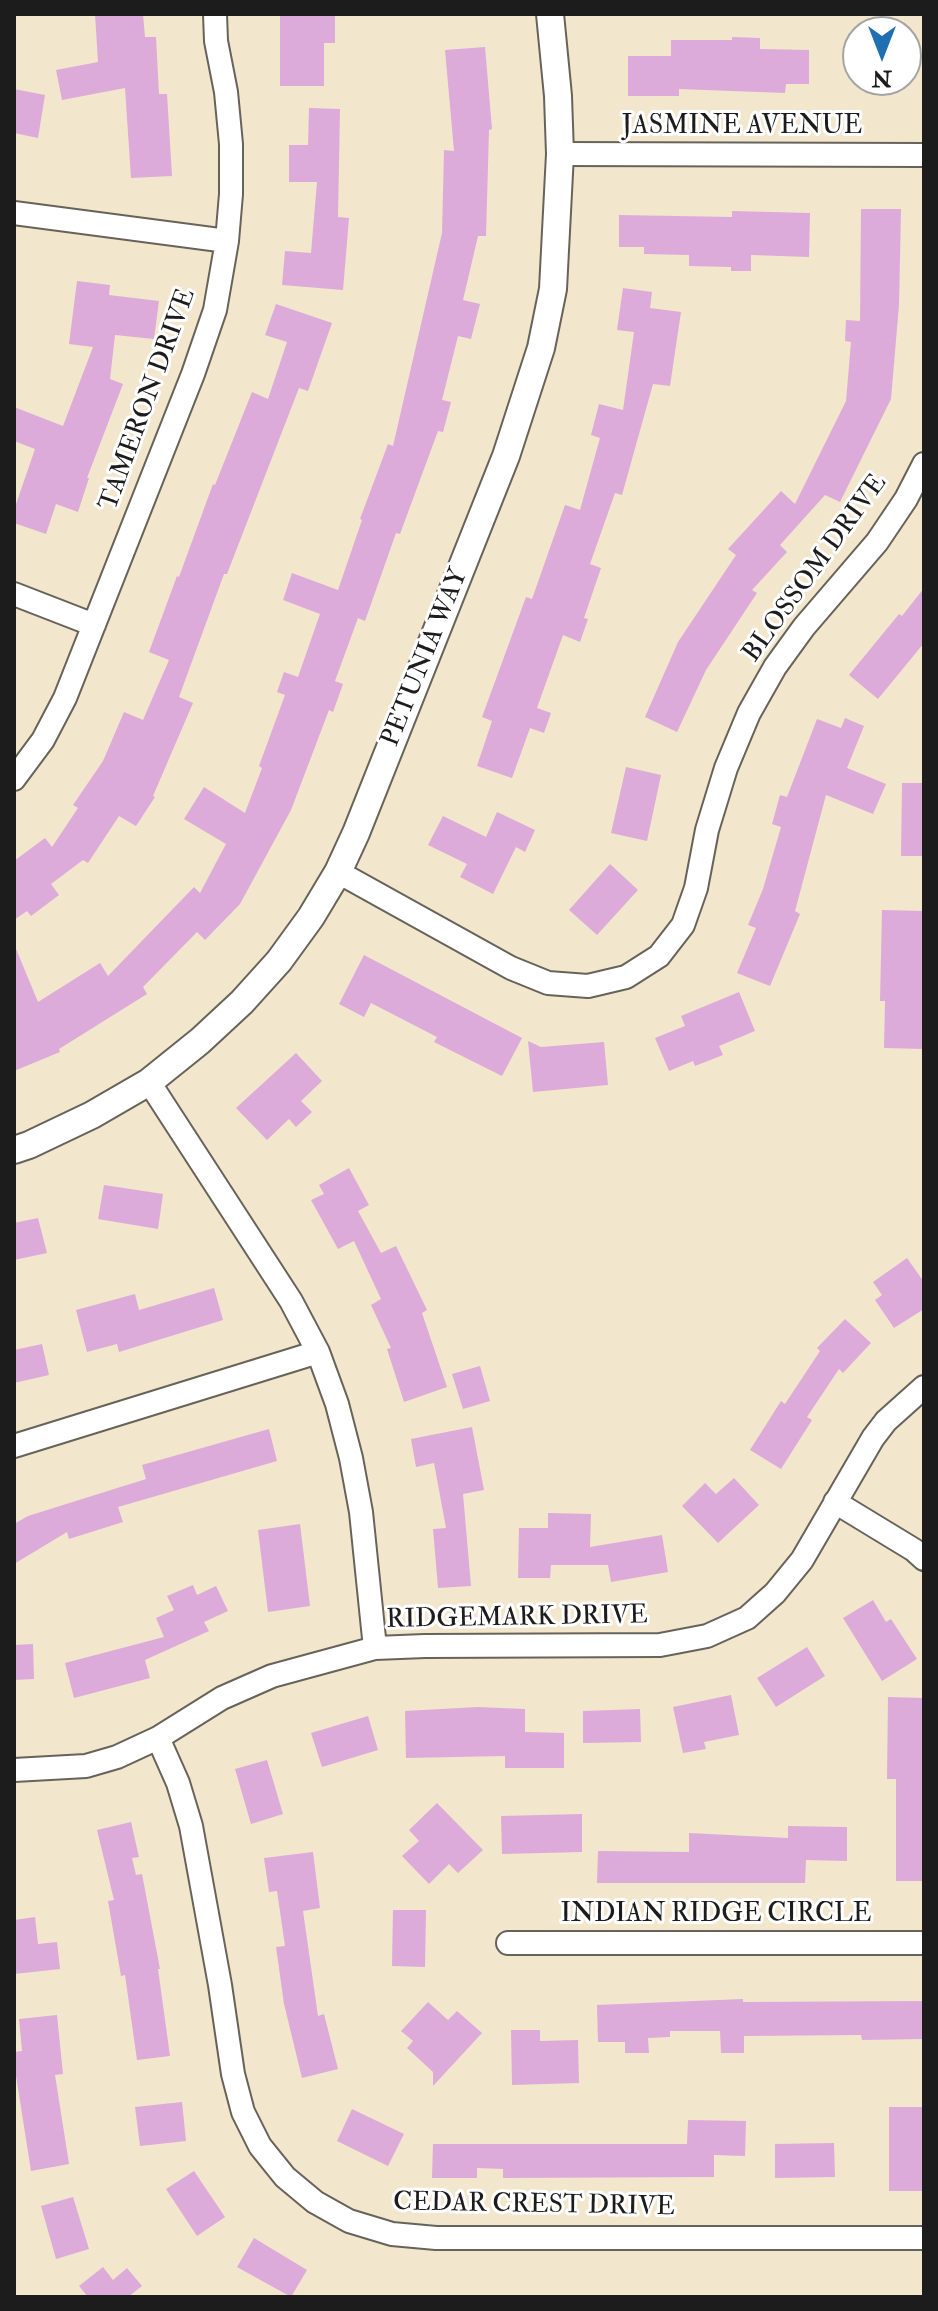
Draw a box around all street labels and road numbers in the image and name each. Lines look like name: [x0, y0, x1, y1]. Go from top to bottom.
street label: JASMINE AVENUE: [622, 111, 862, 143]
street label: TAMERON DRIVE: [94, 285, 204, 515]
street label: BLOSSOM DRIVE: [737, 469, 895, 669]
street label: PETUNIA WAY: [376, 564, 476, 752]
street label: RIDGEMARK DRIVE: [386, 1601, 648, 1637]
street label: INDIAN RIDGE CIRCLE: [560, 1899, 872, 1931]
street label: CEDAR CREST DRIVE: [393, 2188, 675, 2224]

